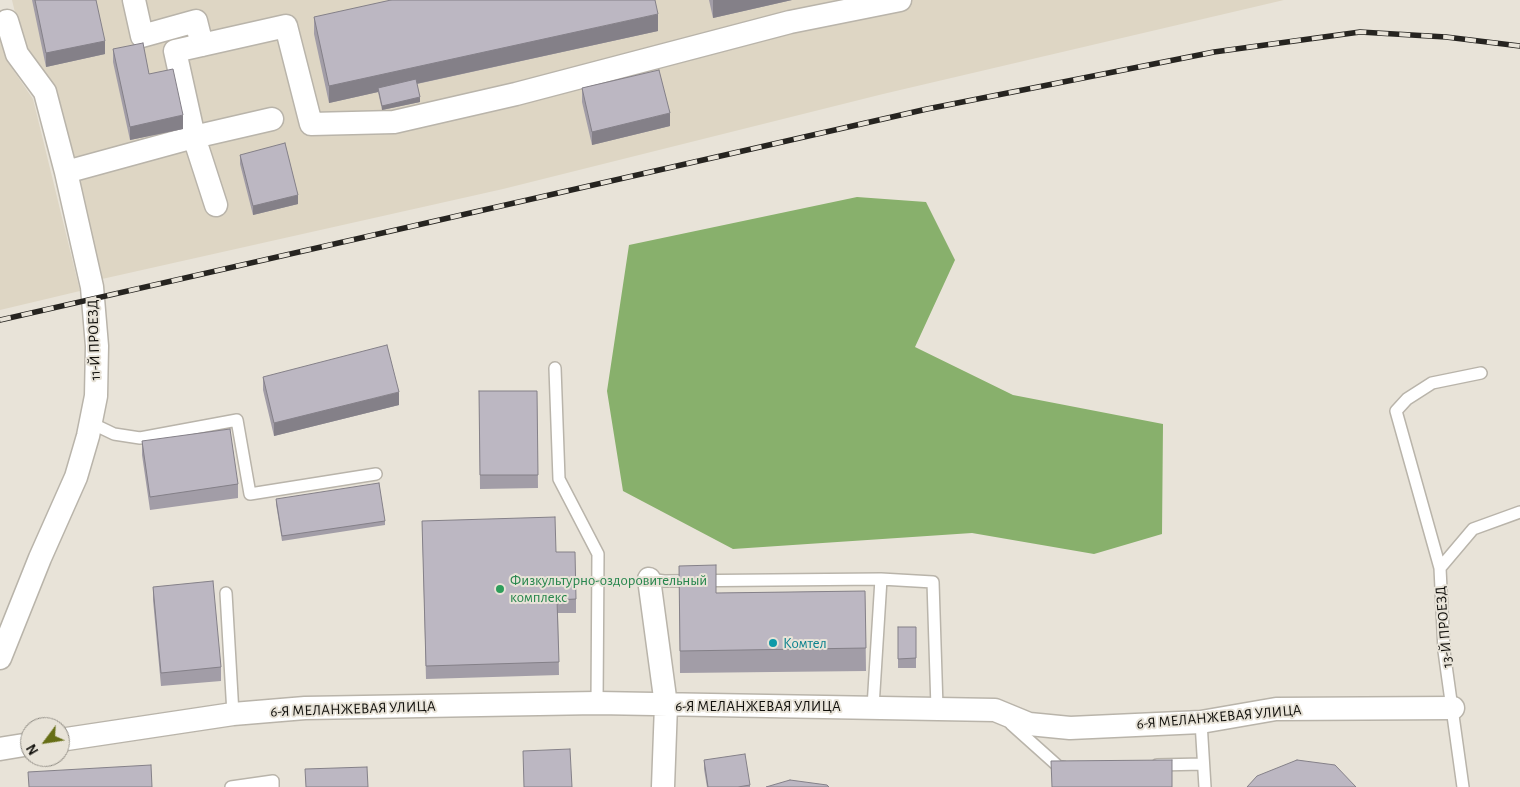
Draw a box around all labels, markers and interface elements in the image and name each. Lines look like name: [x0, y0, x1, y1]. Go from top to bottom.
street label: 11-Й ПРОЕЗД: [84, 299, 104, 381]
place label: Физкультурно-оздоровительный комплекс: [510, 571, 707, 606]
marker: Физкультурно-оздоровительный комплекс: [494, 583, 506, 595]
street label: 13-Й ПРОЕЗД: [1431, 585, 1457, 669]
place label: Комтел: [783, 634, 827, 652]
marker: Комтел: [767, 637, 779, 649]
street label: 6-Я МЕЛАНЖЕВАЯ УЛИЦА: [270, 697, 436, 721]
street label: 6-Я МЕЛАНЖЕВАЯ УЛИЦА: [675, 697, 841, 715]
street label: 6-Я МЕЛАНЖЕВАЯ УЛИЦА: [1136, 701, 1302, 733]
north arrow: [20, 717, 70, 767]
text: N: [24, 741, 42, 757]

